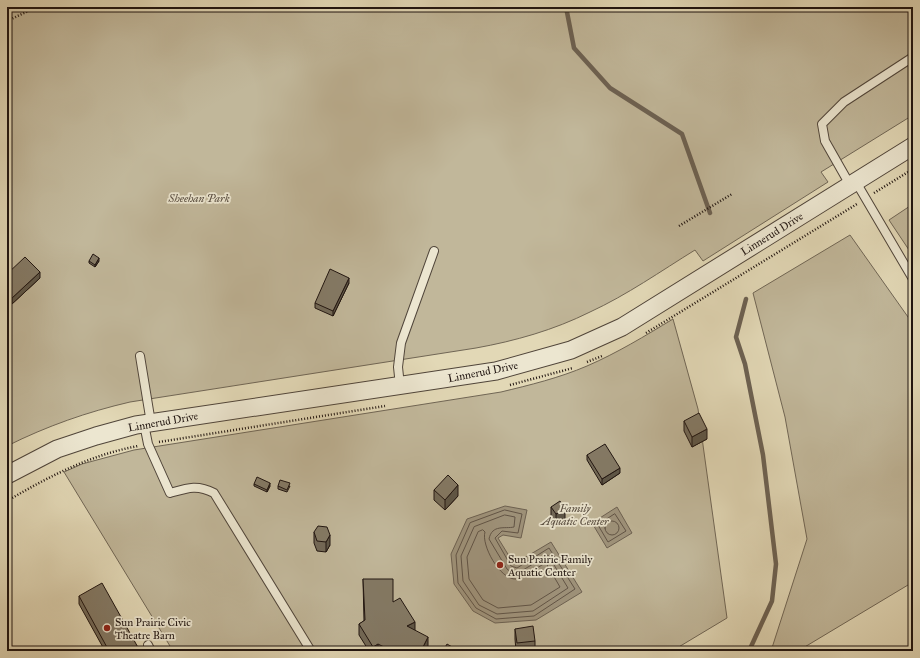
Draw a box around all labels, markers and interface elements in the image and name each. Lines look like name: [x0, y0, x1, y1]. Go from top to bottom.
park label: Sheehan Park: [167, 192, 230, 205]
street label: Linnerud Drive: [738, 209, 806, 258]
street label: Linnerud Drive: [447, 359, 519, 385]
street label: Linnerud Drive: [127, 409, 199, 435]
park label: Family Aquatic Center: [540, 502, 610, 528]
place label: Sun Prairie Family Aquatic Center: [507, 553, 593, 580]
marker: Sun Prairie Family Aquatic Center: [495, 560, 505, 570]
place label: Sun Prairie Civic Theatre Barn: [115, 616, 191, 642]
marker: Sun Prairie Civic Theatre Barn: [102, 623, 112, 633]

